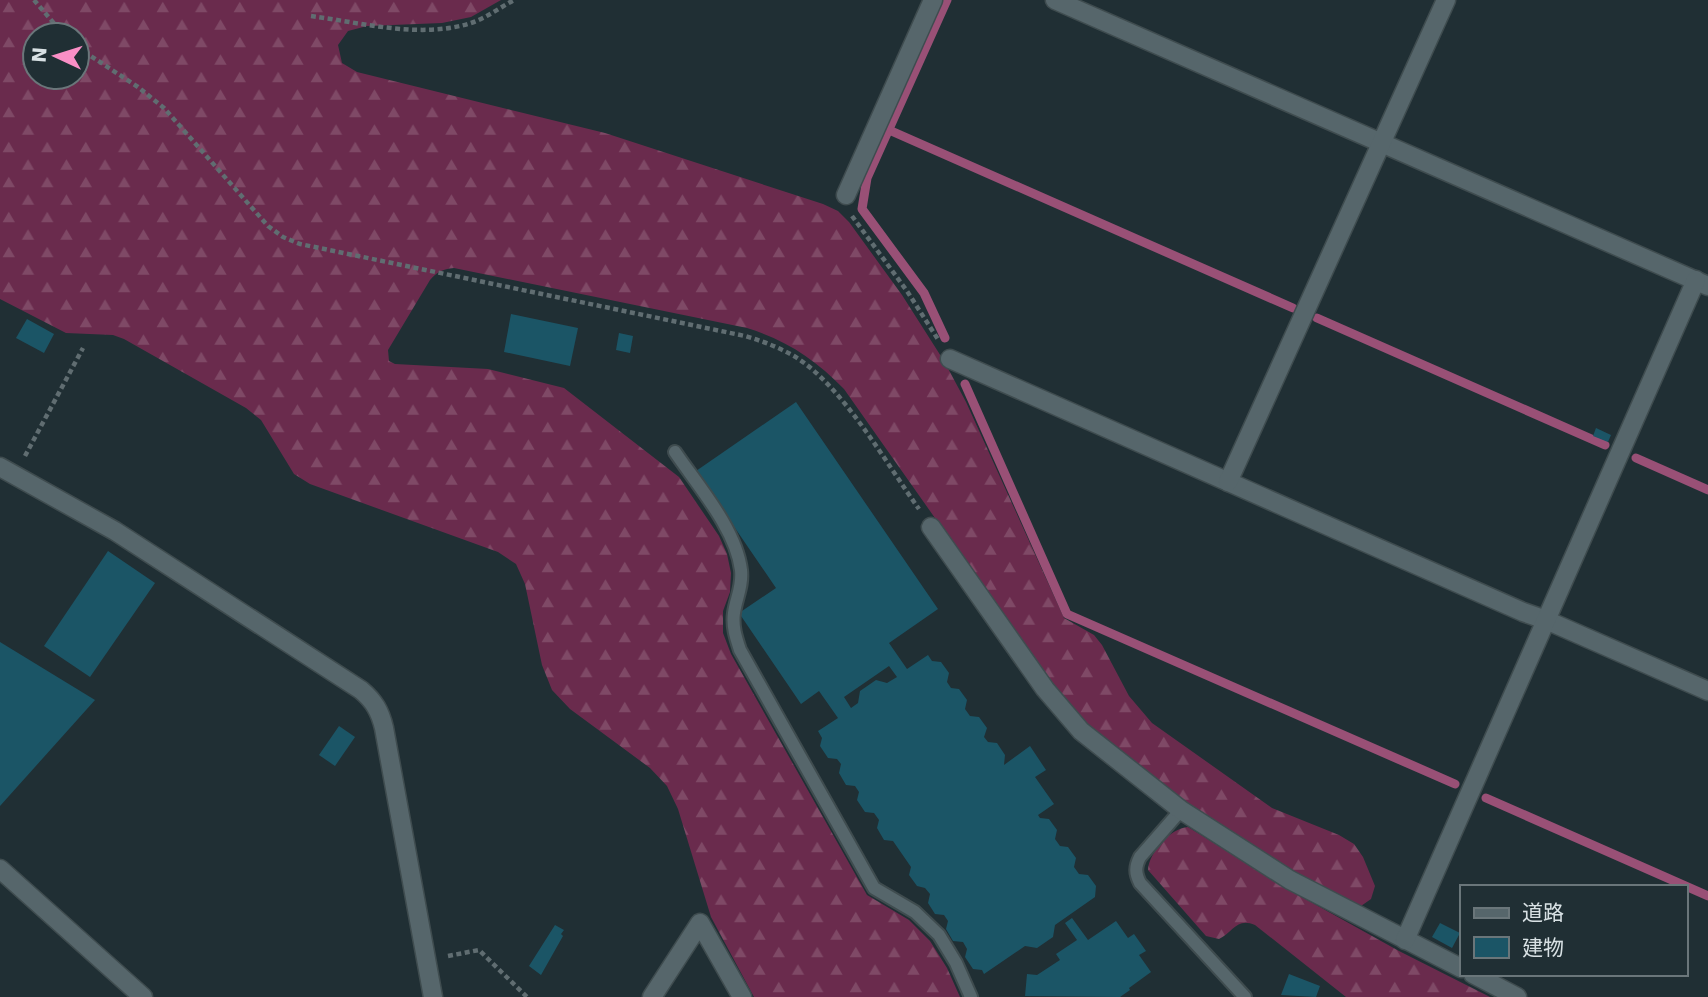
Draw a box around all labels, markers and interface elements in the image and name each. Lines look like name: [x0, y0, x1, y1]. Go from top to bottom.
north arrow: [21, 21, 91, 91]
text: N: [28, 46, 51, 64]
legend: [1460, 885, 1687, 976]
text: 道路: [1522, 901, 1564, 925]
text: 建物: [1522, 936, 1564, 960]

